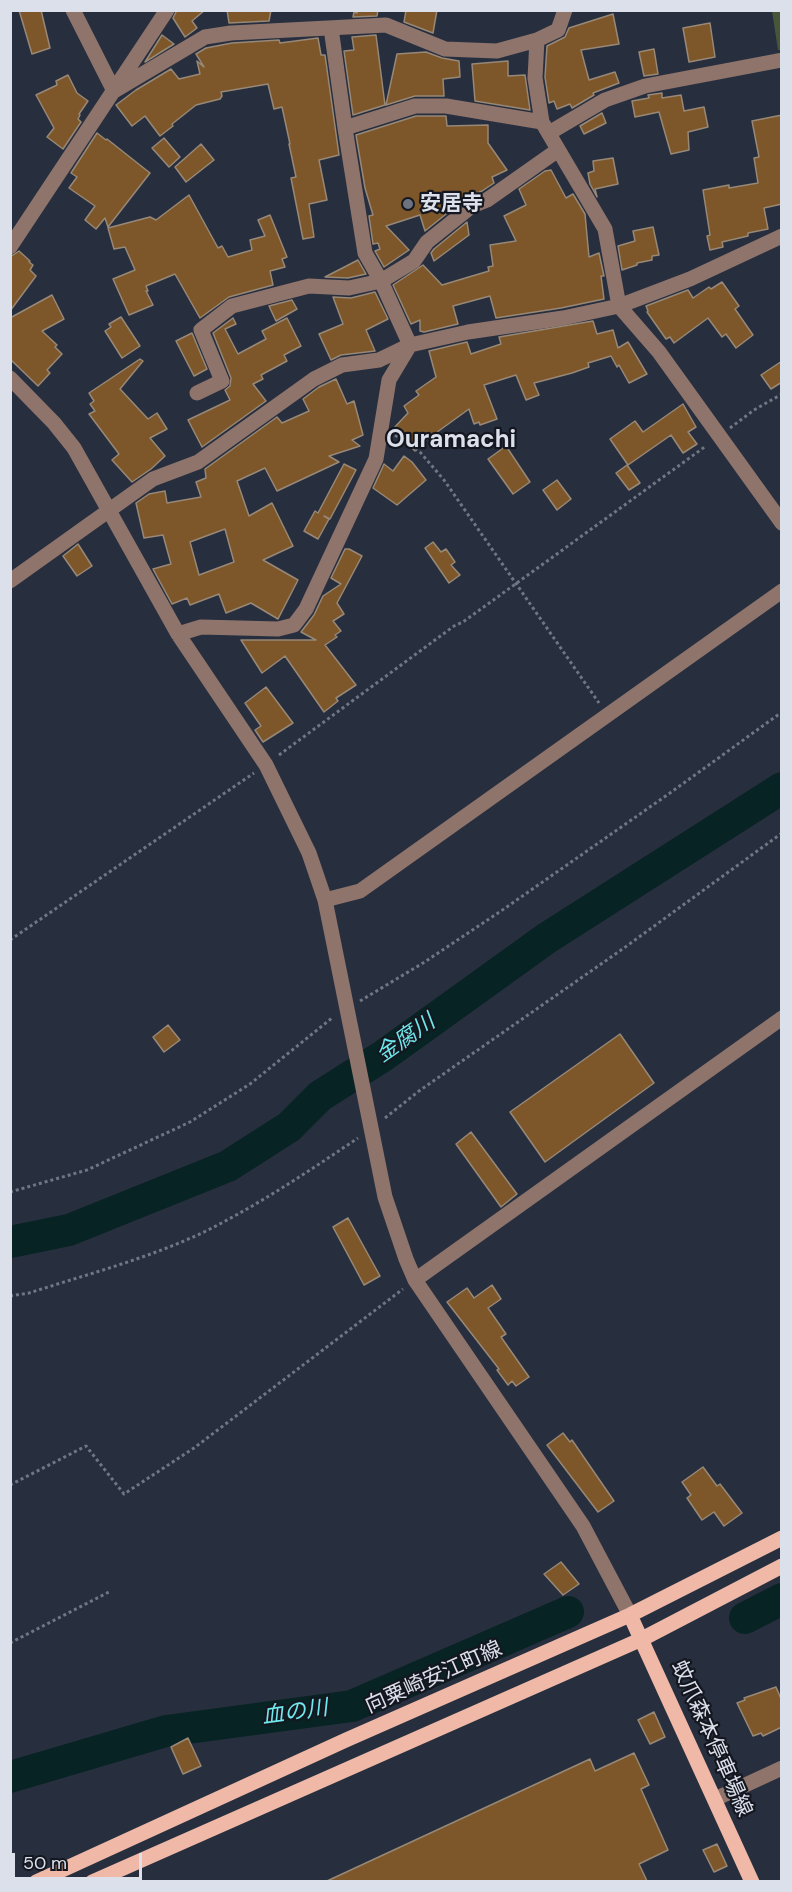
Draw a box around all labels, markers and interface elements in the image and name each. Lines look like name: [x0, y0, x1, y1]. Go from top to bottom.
place label: 安居寺: [420, 191, 483, 217]
marker: 安居寺: [401, 197, 415, 211]
district label: Ouramachi: [386, 427, 516, 455]
water label: 金腐川: [371, 1009, 441, 1069]
street label: 向粟崎安江町線: [362, 1637, 506, 1719]
street label: 蚊爪森本停車場線: [665, 1657, 757, 1821]
water label: 血の川: [260, 1695, 330, 1731]
scale bar: [15, 1841, 146, 1879]
text: 50 m: [23, 1851, 67, 1875]

